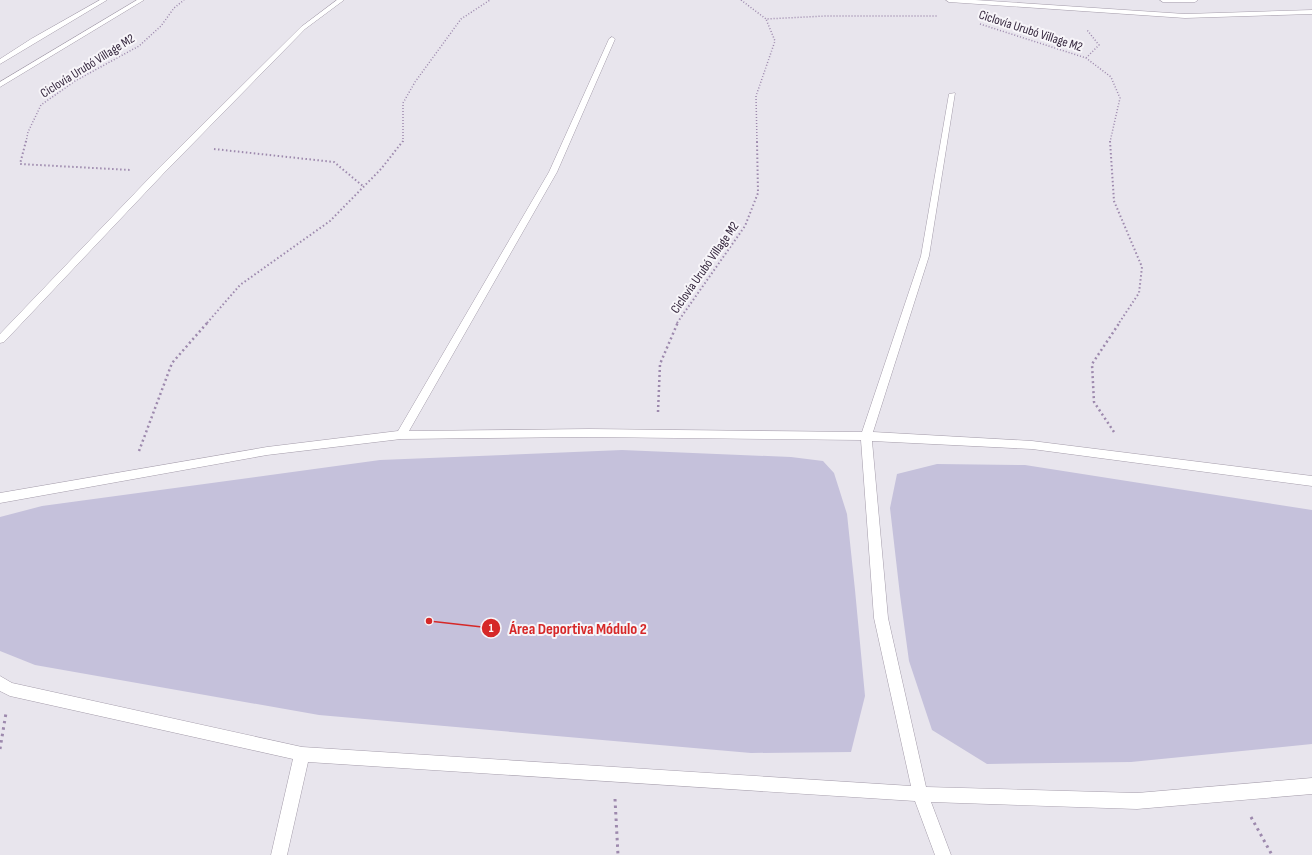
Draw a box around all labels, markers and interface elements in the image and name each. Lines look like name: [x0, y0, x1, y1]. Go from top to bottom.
street label: Ciclovía Urubó Village M2: [977, 7, 1085, 55]
street label: Ciclovía Urubó Village M2: [37, 30, 138, 101]
street label: Ciclovía Urubó Village M2: [667, 219, 742, 316]
callout: Área Deportiva Módulo 2: [481, 614, 655, 642]
text: Área Deportiva Módulo 2: [508, 620, 647, 639]
text: 1: [489, 621, 494, 636]

